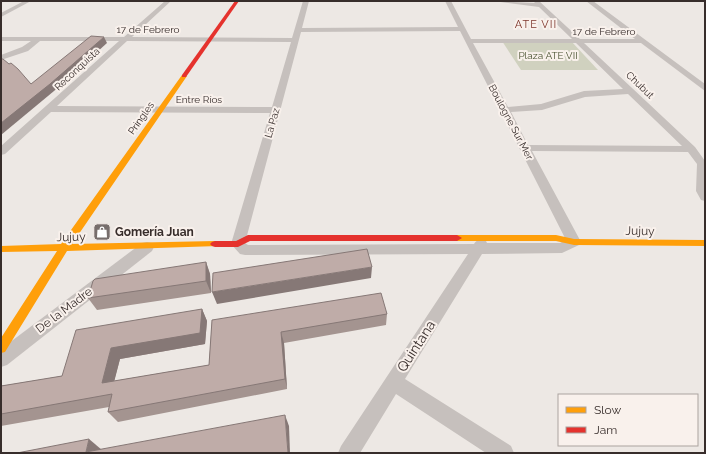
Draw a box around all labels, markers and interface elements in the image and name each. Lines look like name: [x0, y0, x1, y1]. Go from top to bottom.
district label: ATE VII: [515, 18, 557, 31]
street label: 17 de Febrero: [117, 24, 179, 35]
street label: 17 de Febrero: [573, 26, 635, 37]
street label: Reconquista: [52, 45, 102, 93]
park label: Plaza ATE VII: [518, 50, 578, 61]
street label: Chubut: [624, 69, 657, 101]
street label: Boulogne Sur Mer: [487, 83, 536, 162]
street label: Entre Ríos: [176, 94, 222, 105]
street label: Pringles: [126, 99, 156, 136]
street label: La Paz: [263, 107, 281, 139]
shop icon: Gomería Juan: [92, 222, 112, 242]
street label: Jujuy: [625, 224, 655, 238]
place label: Gomería Juan: [115, 225, 194, 239]
street label: Jujuy: [56, 230, 86, 244]
street label: De la Madre: [33, 284, 95, 336]
street label: Quintana: [393, 317, 439, 375]
legend: [558, 394, 698, 446]
text: Slow: [594, 403, 621, 417]
text: Jam: [594, 423, 617, 437]

